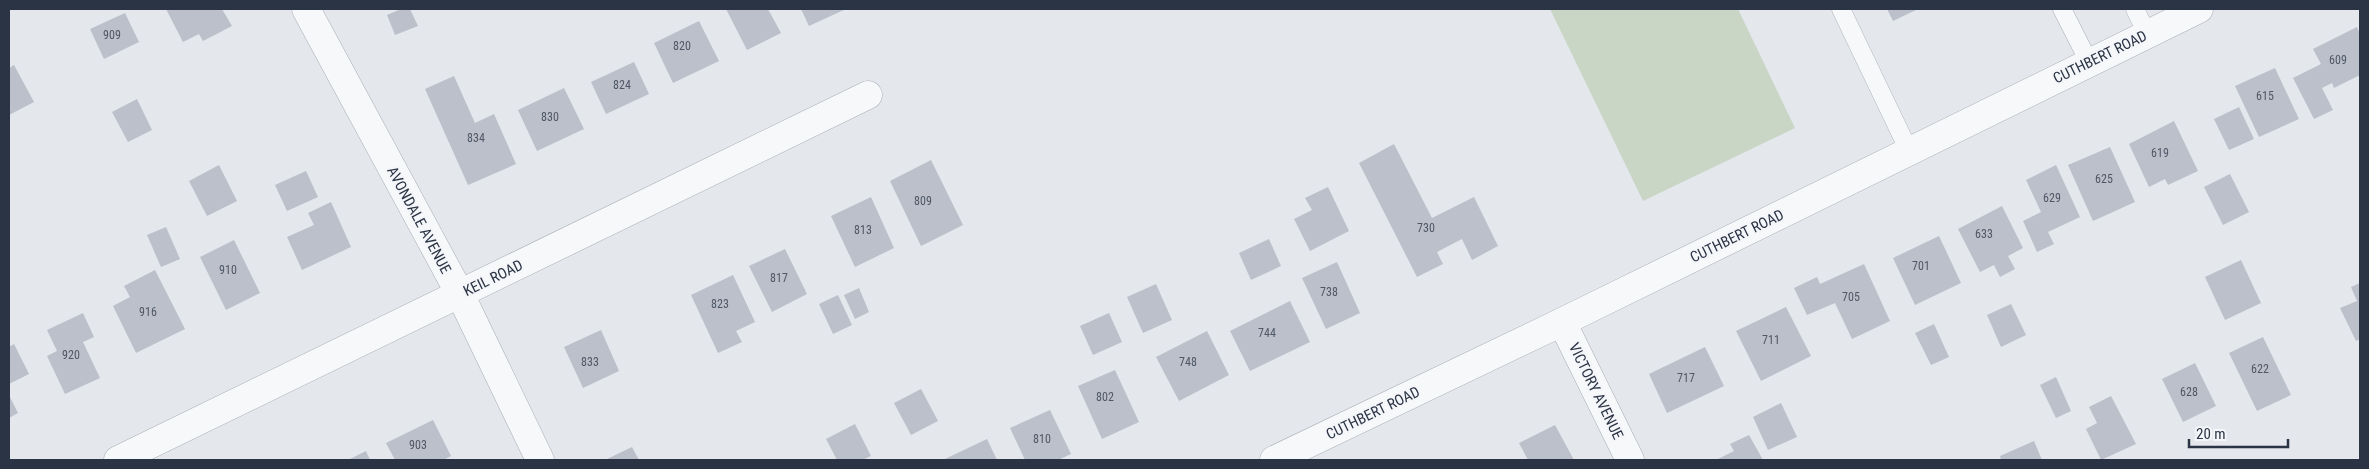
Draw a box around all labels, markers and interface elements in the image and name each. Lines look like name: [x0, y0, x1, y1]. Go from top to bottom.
street label: CUTHBERT ROAD: [2050, 27, 2150, 87]
house number: 909: [103, 28, 121, 42]
house number: 820: [673, 39, 691, 53]
house number: 609: [2329, 53, 2347, 67]
house number: 824: [613, 78, 631, 92]
house number: 615: [2256, 89, 2274, 103]
house number: 830: [541, 110, 559, 124]
house number: 834: [467, 131, 485, 145]
house number: 619: [2151, 146, 2169, 160]
street label: AVONDALE AVENUE: [383, 163, 455, 277]
house number: 625: [2095, 172, 2113, 186]
house number: 629: [2043, 191, 2061, 205]
house number: 809: [914, 194, 932, 208]
street label: CUTHBERT ROAD: [1687, 206, 1787, 266]
house number: 730: [1417, 221, 1435, 235]
house number: 813: [854, 223, 872, 237]
house number: 633: [1975, 227, 1993, 241]
street label: KEIL ROAD: [460, 256, 526, 300]
house number: 701: [1912, 259, 1930, 273]
house number: 910: [219, 263, 237, 277]
house number: 817: [770, 271, 788, 285]
house number: 738: [1320, 285, 1338, 299]
house number: 705: [1842, 290, 1860, 304]
house number: 823: [711, 297, 729, 311]
house number: 916: [139, 305, 157, 319]
house number: 744: [1258, 326, 1276, 340]
house number: 711: [1762, 333, 1780, 347]
street label: VICTORY AVENUE: [1565, 340, 1627, 442]
house number: 920: [62, 348, 80, 362]
house number: 833: [581, 355, 599, 369]
house number: 748: [1179, 355, 1197, 369]
house number: 622: [2251, 362, 2269, 376]
house number: 717: [1677, 371, 1695, 385]
street label: CUTHBERT ROAD: [1323, 383, 1423, 443]
house number: 628: [2180, 385, 2198, 399]
house number: 802: [1096, 390, 1114, 404]
scale bar: [2189, 416, 2288, 448]
text: 20 m: [2196, 425, 2226, 443]
house number: 810: [1033, 432, 1051, 446]
house number: 903: [409, 438, 427, 452]

